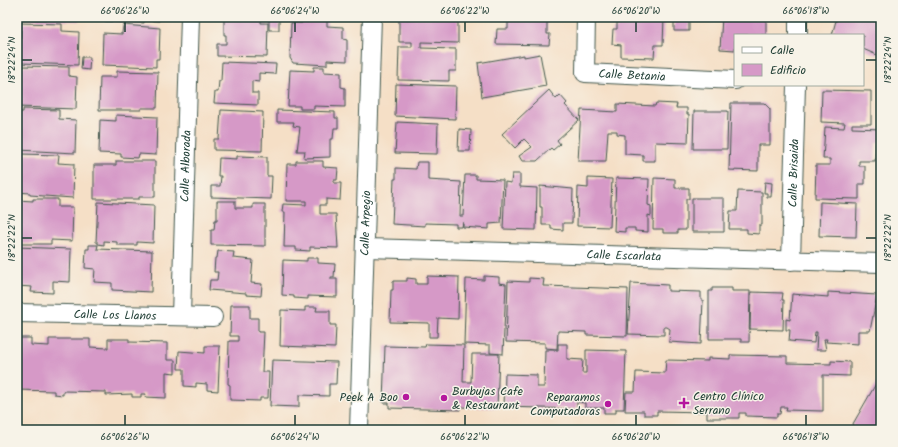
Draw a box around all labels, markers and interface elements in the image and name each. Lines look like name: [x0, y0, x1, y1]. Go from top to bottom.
text: 66°06'26"W: [100, 3, 150, 19]
text: 66°06'24"W: [271, 3, 320, 19]
text: 66°06'22"W: [440, 3, 490, 19]
text: 66°06'20"W: [612, 3, 660, 19]
text: 66°06'18"W: [783, 3, 830, 19]
legend: [734, 34, 864, 86]
text: 18°22'24"N: [4, 36, 20, 84]
text: 18°22'24"N: [880, 36, 896, 84]
text: Calle: [770, 41, 795, 60]
text: Edificio: [770, 61, 806, 80]
street label: Calle Betania: [598, 65, 666, 87]
street label: Calle Alborada: [175, 129, 197, 202]
street label: Calle Brisaida: [784, 138, 804, 208]
street label: Calle Arpegio: [355, 190, 377, 256]
text: 18°22'22"N: [4, 214, 20, 262]
text: 18°22'22"N: [880, 214, 896, 262]
street label: Calle Escarlata: [586, 245, 662, 267]
street label: Calle Los Llanos: [73, 305, 157, 326]
place label: Burbujas Cafe & Restaurant: [452, 382, 523, 415]
place label: Centro Clínico Serrano: [693, 387, 764, 420]
place label: Peek A Boo: [340, 388, 398, 407]
place label: Reparamos Computadoras: [530, 388, 600, 421]
marker: Peek A Boo: [401, 392, 411, 402]
marker: Burbujas Cafe & Restaurant: [439, 393, 449, 403]
marker: Centro Clínico Serrano: [678, 397, 690, 409]
marker: Reparamos Computadoras: [603, 399, 613, 409]
text: 66°06'26"W: [100, 429, 150, 445]
text: 66°06'24"W: [271, 429, 320, 445]
text: 66°06'22"W: [440, 429, 490, 445]
text: 66°06'20"W: [612, 429, 660, 445]
text: 66°06'18"W: [783, 429, 830, 445]

